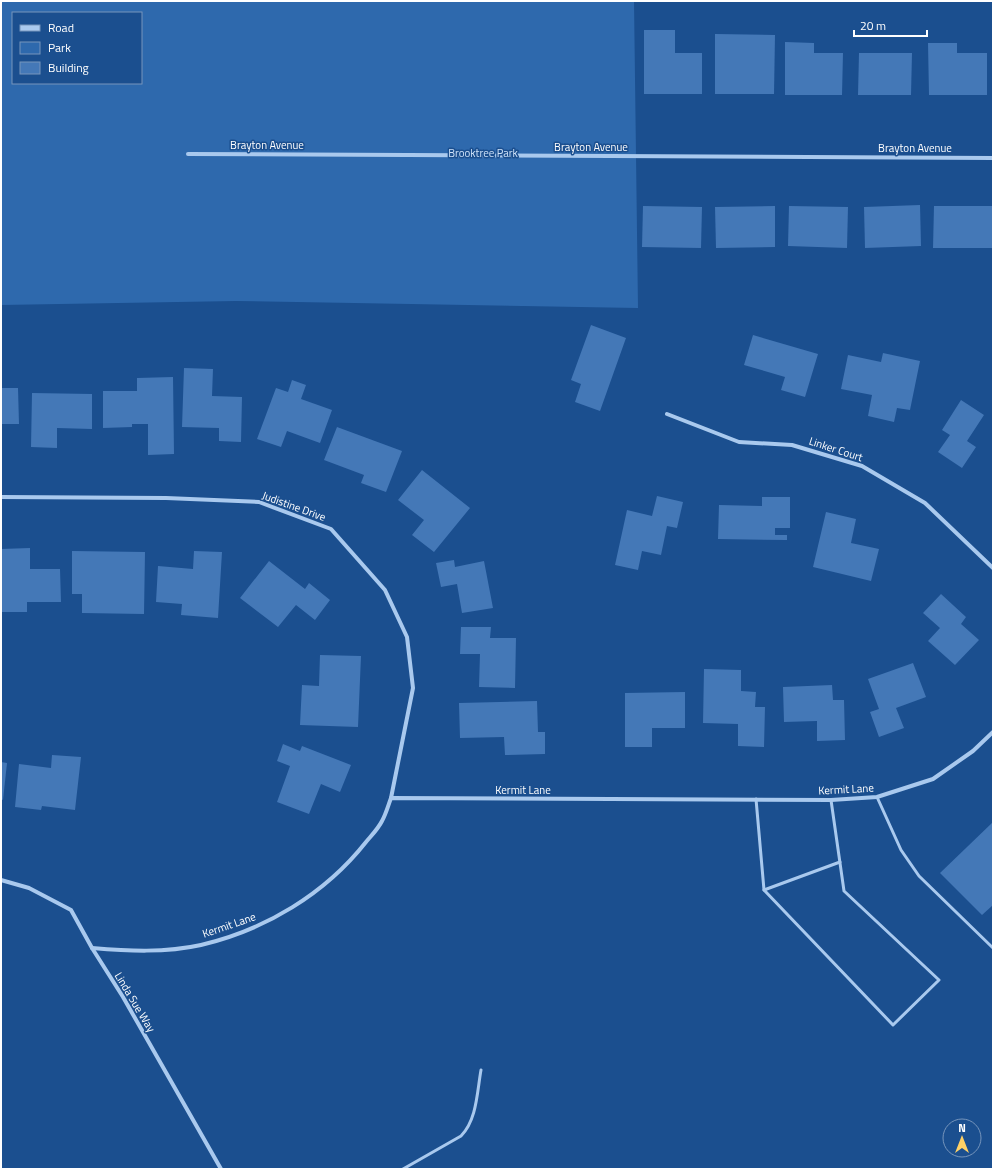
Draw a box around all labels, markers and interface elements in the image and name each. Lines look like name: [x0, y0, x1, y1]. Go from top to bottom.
legend: [12, 12, 142, 84]
scale bar: [854, 12, 927, 38]
text: 20 m: [860, 16, 886, 35]
text: Road: [48, 18, 74, 37]
text: Park: [48, 38, 71, 57]
text: Building: [48, 58, 89, 77]
street label: Brayton Avenue: [230, 137, 304, 153]
street label: Brayton Avenue: [554, 139, 628, 155]
street label: Brayton Avenue: [878, 140, 952, 156]
park label: Brooktree Park: [448, 145, 518, 161]
street label: Linker Court: [807, 433, 865, 465]
street label: Judistine Drive: [260, 487, 328, 525]
street label: Kermit Lane: [818, 780, 875, 798]
street label: Kermit Lane: [495, 782, 551, 798]
street label: Kermit Lane: [200, 908, 258, 942]
street label: Linda Sue Way: [111, 969, 160, 1036]
north arrow: [942, 1118, 982, 1158]
text: N: [958, 1120, 966, 1136]

